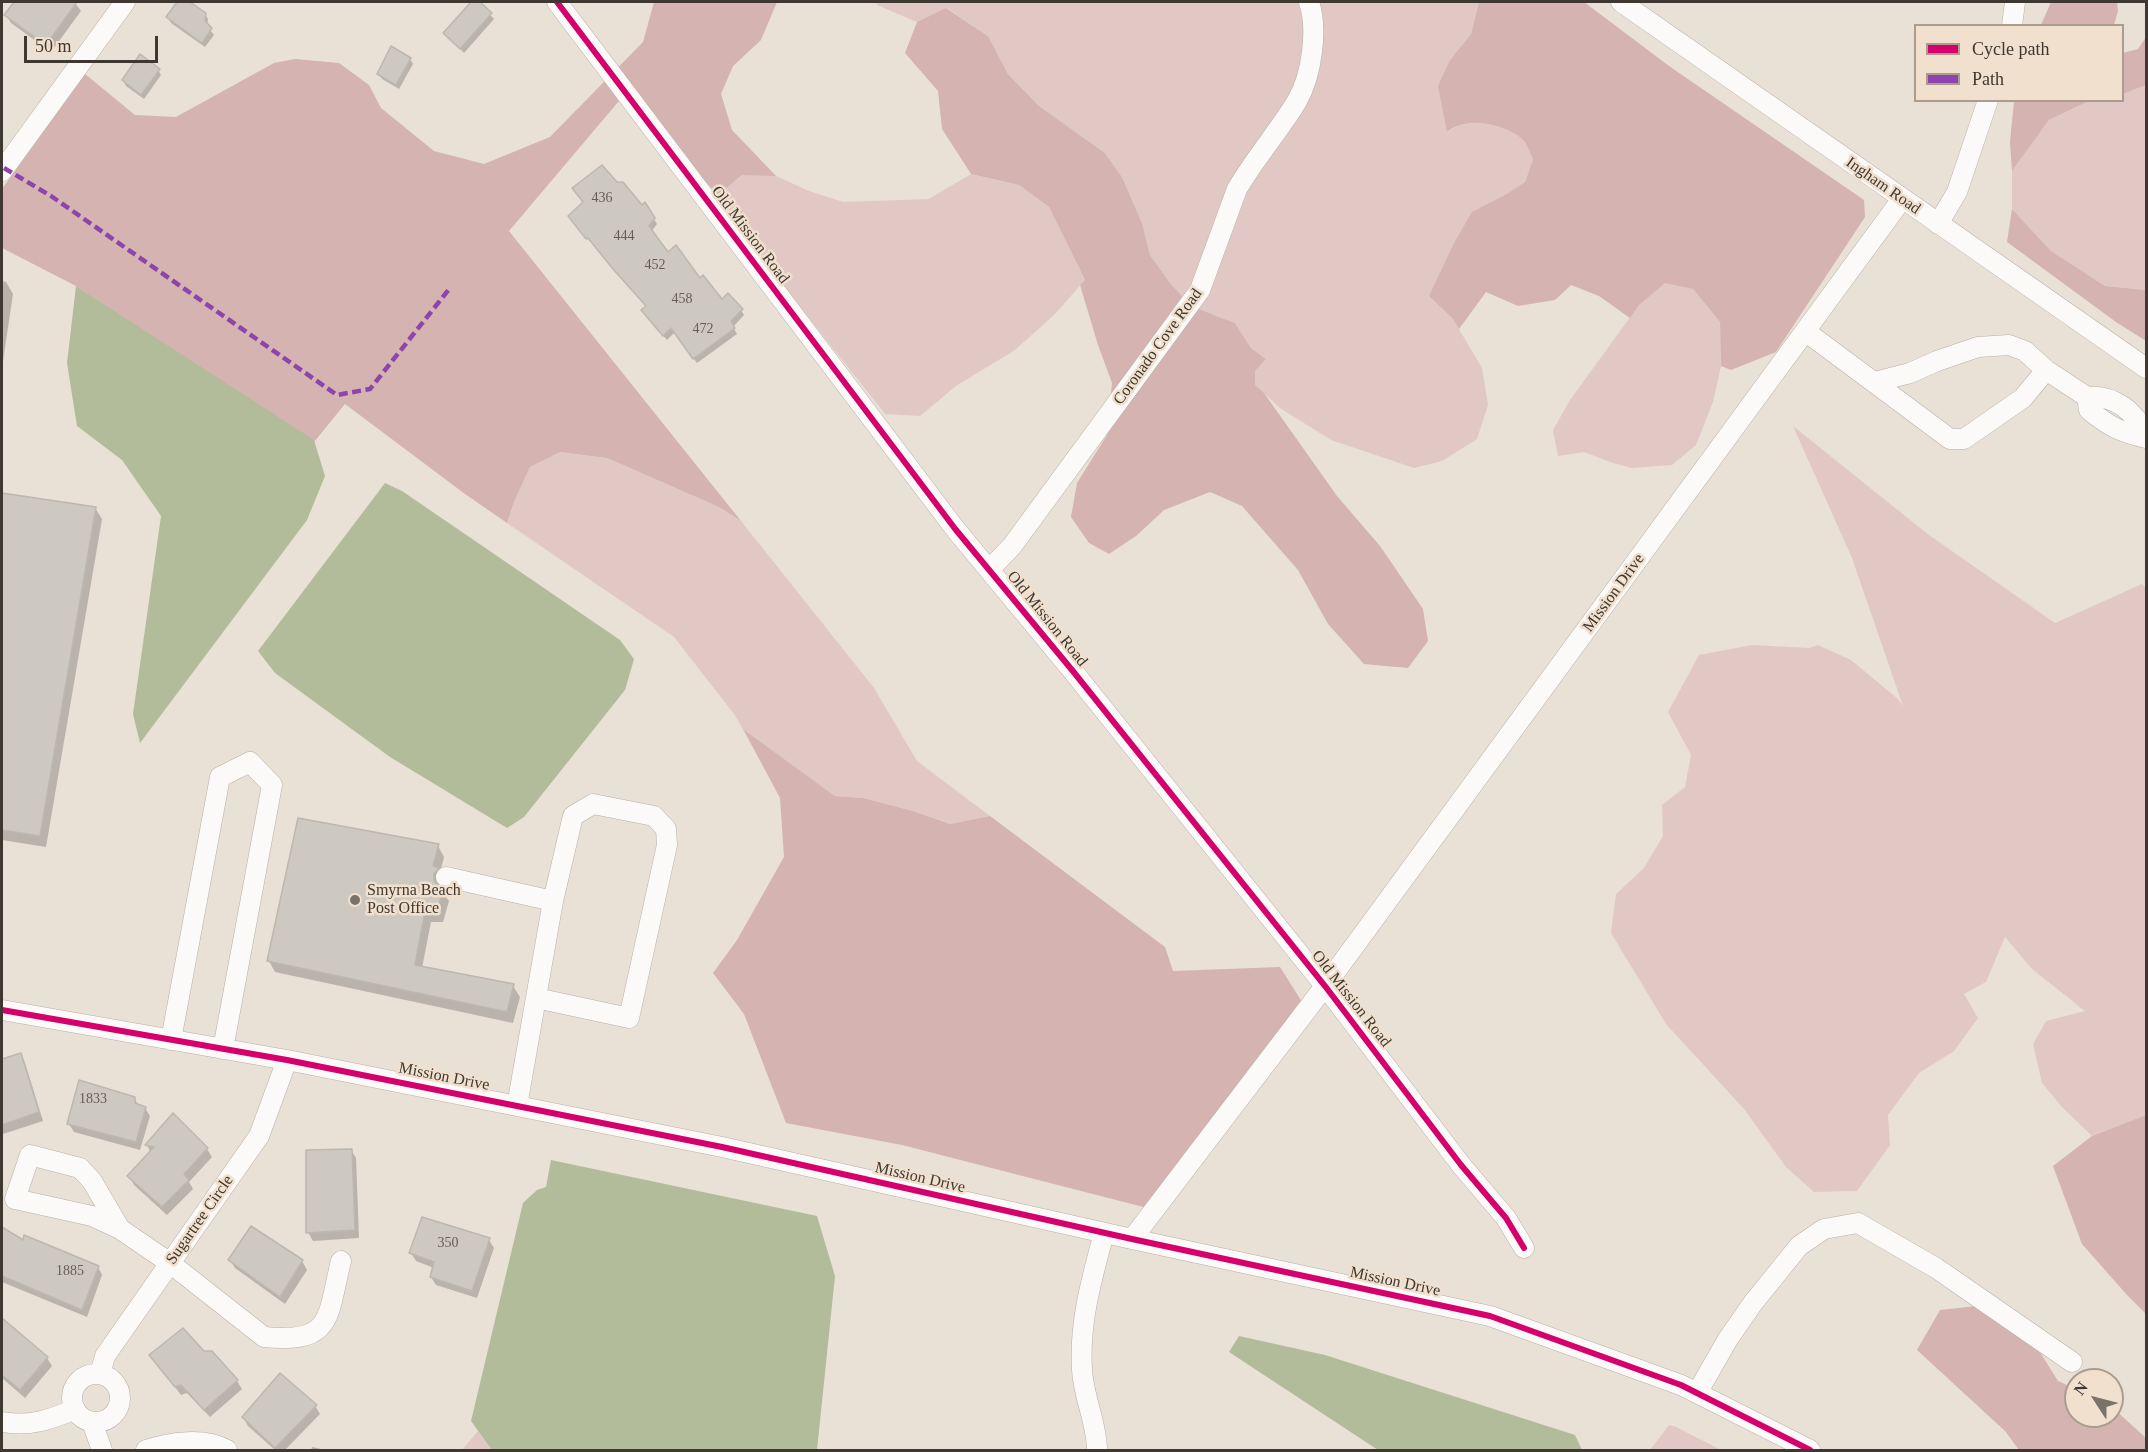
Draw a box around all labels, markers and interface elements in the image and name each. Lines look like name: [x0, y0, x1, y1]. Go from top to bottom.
scale bar: [27, 24, 160, 62]
legend: [1914, 24, 2124, 102]
text: 50 m: [35, 36, 72, 56]
text: Cycle path: [1972, 39, 2049, 59]
text: Path: [1972, 69, 2004, 89]
street label: Ingham Road: [1842, 153, 1924, 219]
street label: Old Mission Road: [707, 182, 793, 288]
house number: 436: [592, 190, 612, 206]
house number: 444: [614, 228, 634, 244]
house number: 452: [644, 257, 666, 273]
street label: Coronado Cove Road: [1109, 285, 1207, 409]
house number: 458: [672, 291, 692, 307]
house number: 472: [692, 321, 714, 337]
street label: Mission Drive: [1579, 550, 1649, 636]
street label: Old Mission Road: [1003, 567, 1091, 671]
place label: Smyrna Beach Post Office: [367, 881, 461, 919]
marker: Smyrna Beach Post Office: [348, 893, 362, 907]
street label: Old Mission Road: [1307, 947, 1395, 1051]
street label: Mission Drive: [397, 1059, 491, 1095]
house number: 1833: [79, 1091, 107, 1107]
street label: Mission Drive: [873, 1158, 967, 1198]
street label: Sugartree Circle: [162, 1172, 238, 1268]
house number: 350: [438, 1235, 458, 1251]
house number: 1885: [56, 1263, 84, 1279]
street label: Mission Drive: [1348, 1263, 1442, 1301]
north arrow: [2064, 1368, 2124, 1428]
text: N: [2070, 1379, 2091, 1398]

